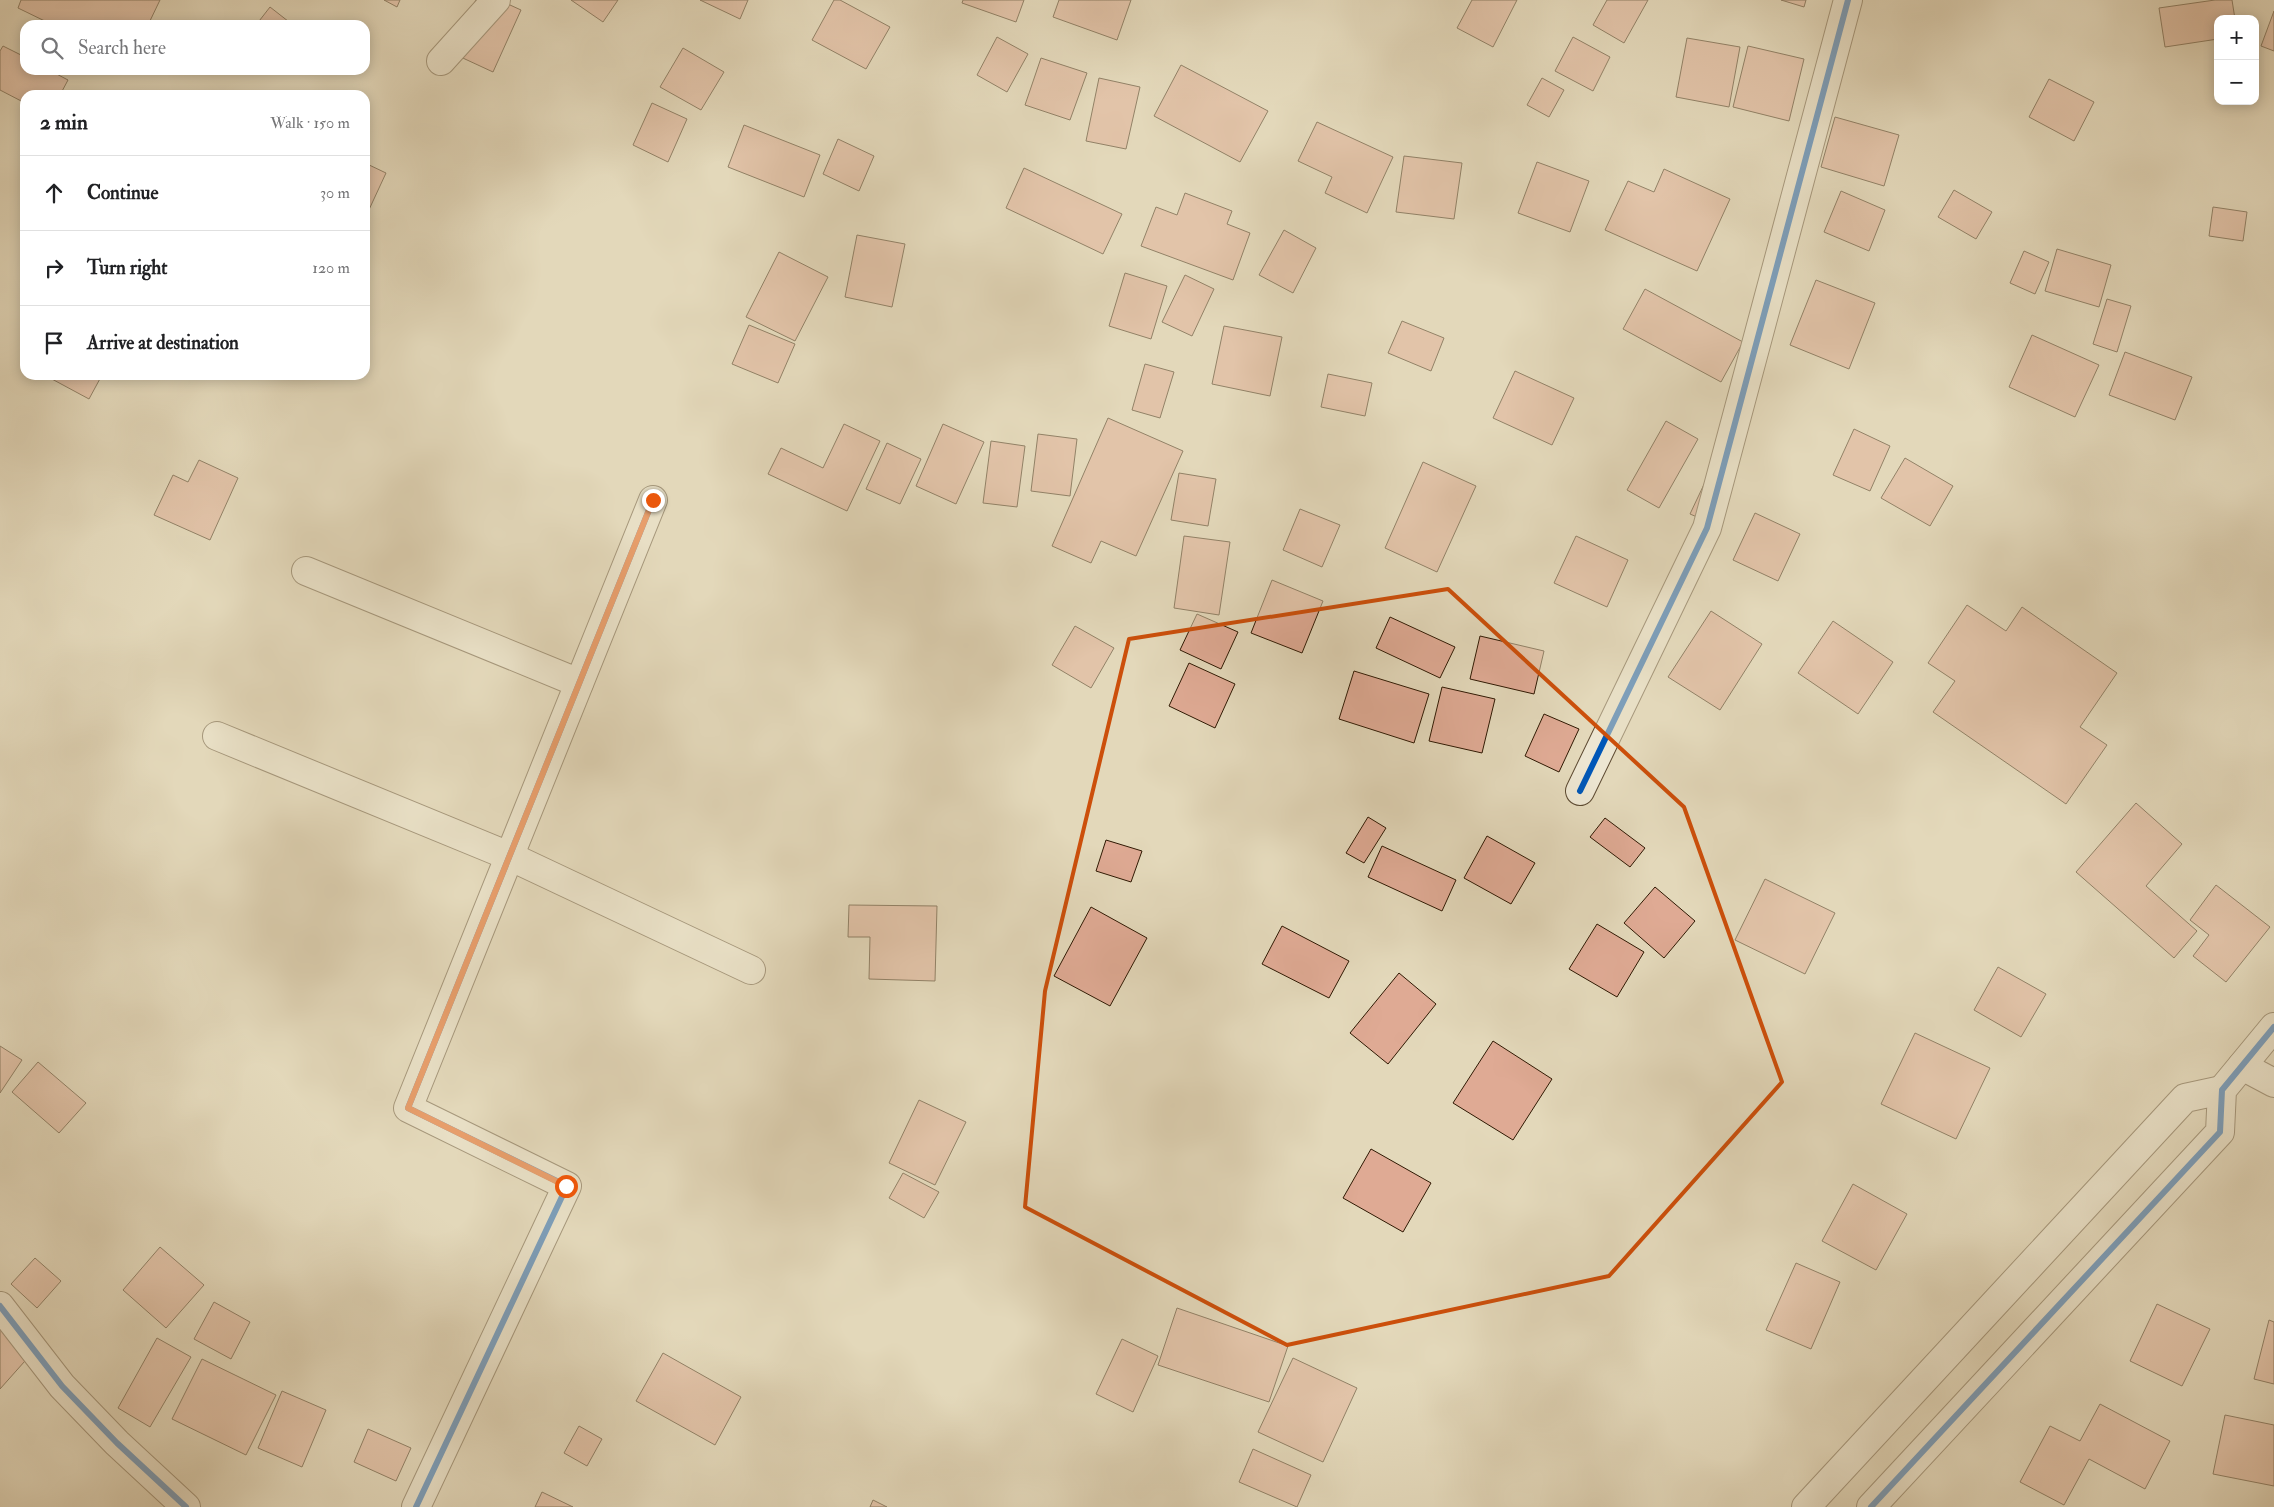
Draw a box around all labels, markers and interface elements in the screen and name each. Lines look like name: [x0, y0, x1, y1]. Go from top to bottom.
map controls: [2214, 15, 2259, 105]
button: +: [2214, 15, 2259, 60]
search box: [20, 20, 370, 75]
icon: search: [38, 34, 66, 62]
text: Search here: [78, 36, 166, 60]
button: −: [2214, 60, 2259, 105]
text: 2 min: [40, 109, 88, 136]
text: Walk · 150 m: [270, 113, 350, 133]
icon: ahead: [40, 179, 68, 207]
text: Continue: [87, 181, 158, 205]
text: 30 m: [320, 183, 350, 203]
icon: right: [40, 254, 68, 282]
text: Turn right: [87, 256, 167, 280]
text: 120 m: [312, 258, 350, 278]
icon: arrive: [40, 329, 68, 357]
text: Arrive at destination: [87, 331, 239, 355]
route end: [642, 489, 665, 512]
route start: [555, 1175, 578, 1198]

